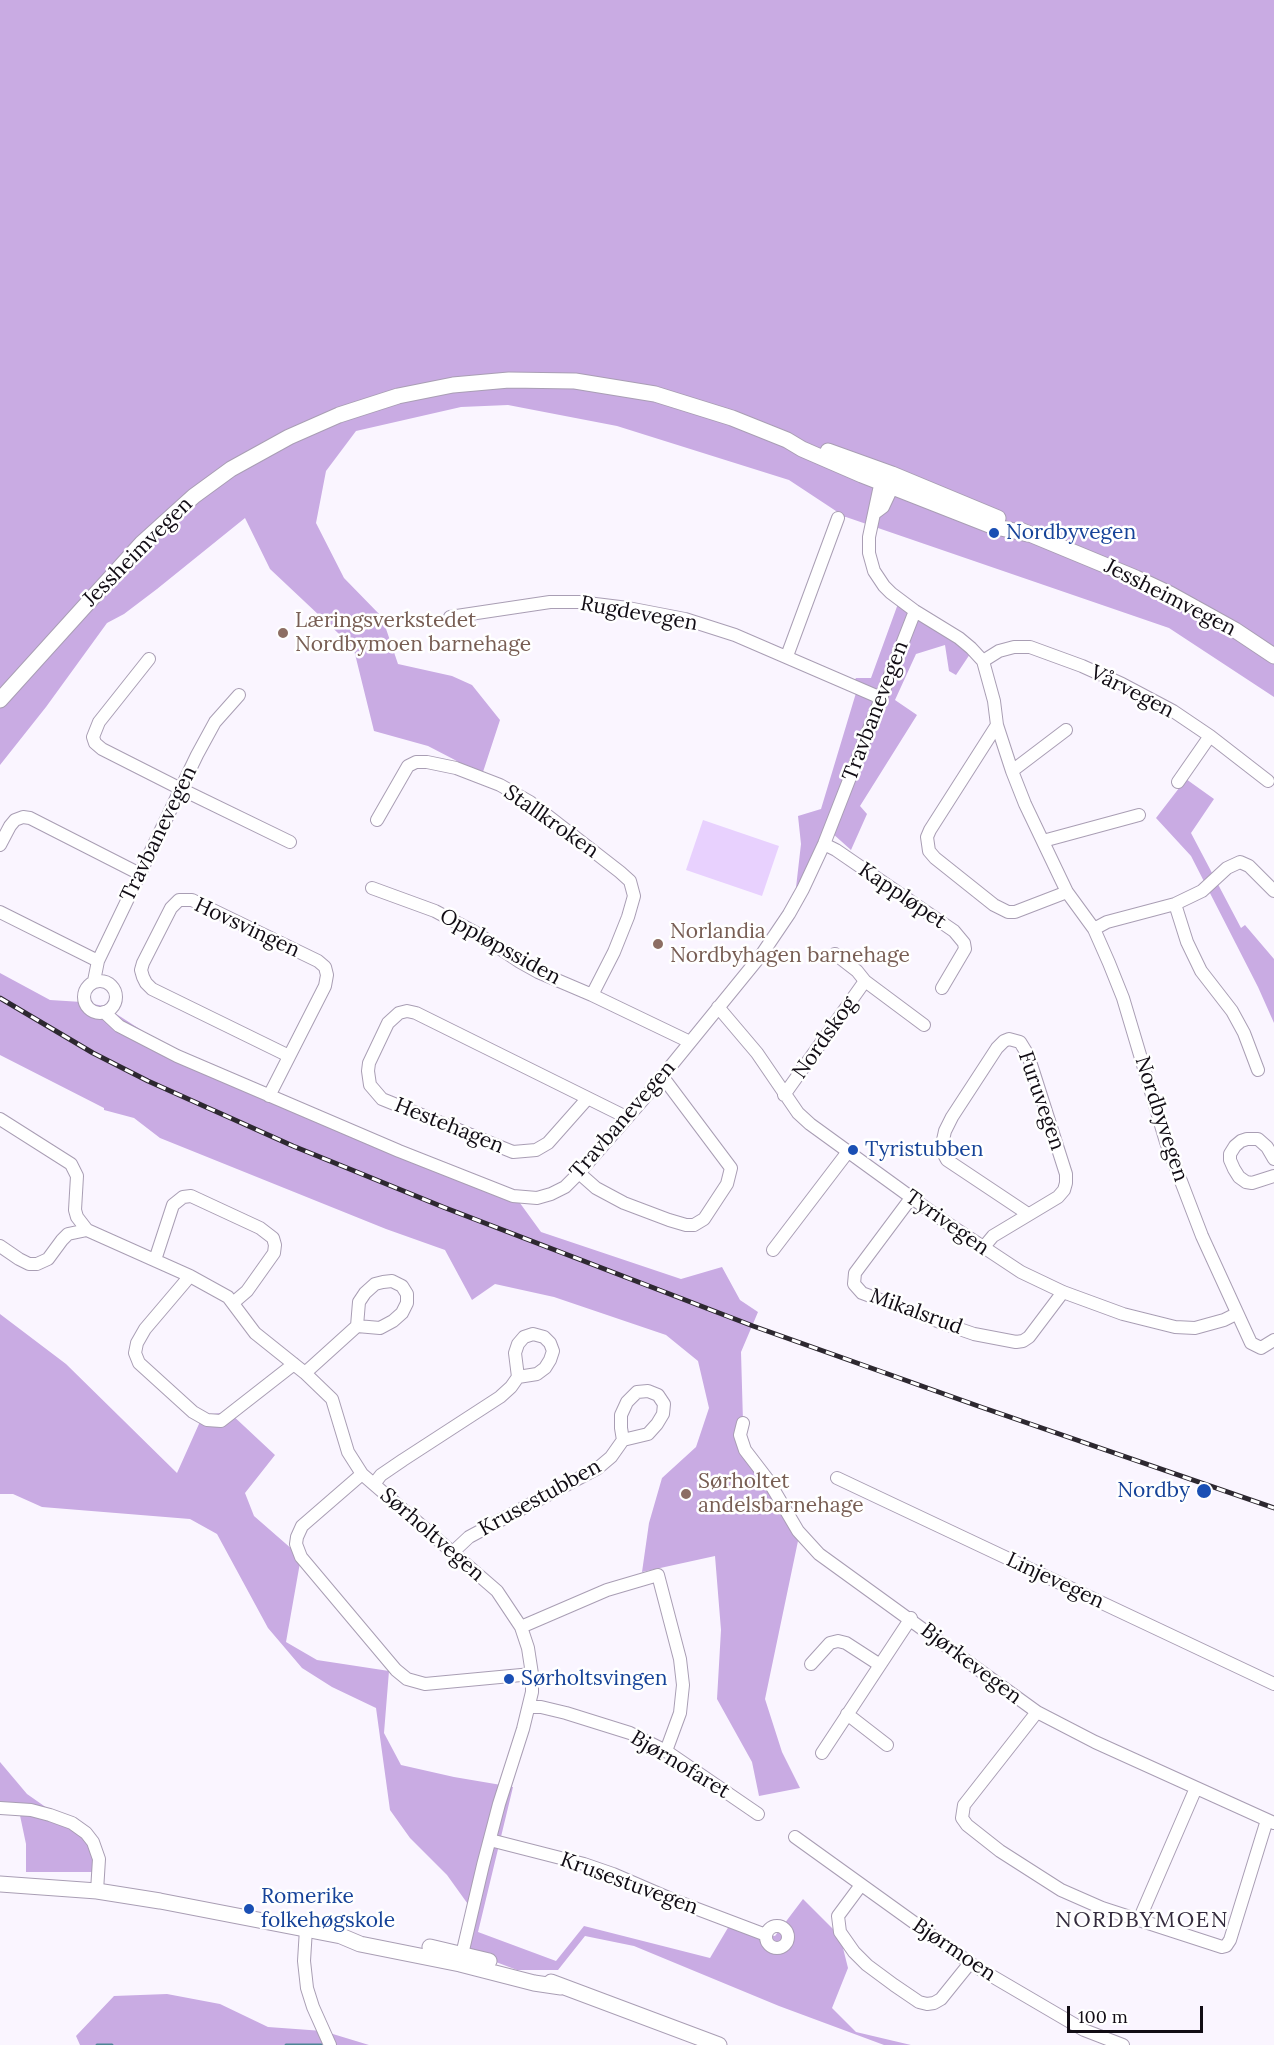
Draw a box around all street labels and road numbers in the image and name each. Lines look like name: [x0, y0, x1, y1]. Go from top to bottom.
street label: Jessheimvegen: [78, 492, 198, 612]
street label: Jessheimvegen: [1100, 554, 1240, 642]
street label: Rugdevegen: [578, 591, 700, 637]
street label: Travbanevegen: [838, 637, 914, 785]
street label: Vårvegen: [1086, 660, 1178, 724]
street label: Travbanevegen: [115, 762, 203, 906]
street label: Stallkroken: [499, 780, 603, 864]
street label: Kappløpet: [853, 858, 951, 934]
street label: Hovsvingen: [190, 893, 304, 963]
street label: Oppløpssiden: [435, 903, 565, 991]
street label: Nordskog: [788, 992, 862, 1084]
street label: Furuvegen: [1012, 1048, 1070, 1154]
street label: Nordbyvegen: [1129, 1053, 1193, 1185]
street label: Travbanevegen: [565, 1056, 681, 1184]
street label: Hestehagen: [391, 1093, 507, 1159]
street label: Tyrivegen: [900, 1185, 994, 1261]
street label: Mikalsrud: [866, 1284, 966, 1340]
street label: Krusestubben: [474, 1454, 606, 1542]
street label: Sørholtvegen: [375, 1483, 489, 1587]
street label: Linjevegen: [1002, 1547, 1108, 1615]
street label: Bjørkevegen: [916, 1618, 1026, 1710]
street label: Bjørnofaret: [626, 1726, 734, 1804]
street label: Krusestuvegen: [557, 1847, 701, 1921]
street label: Bjørmoen: [908, 1913, 1000, 1987]

